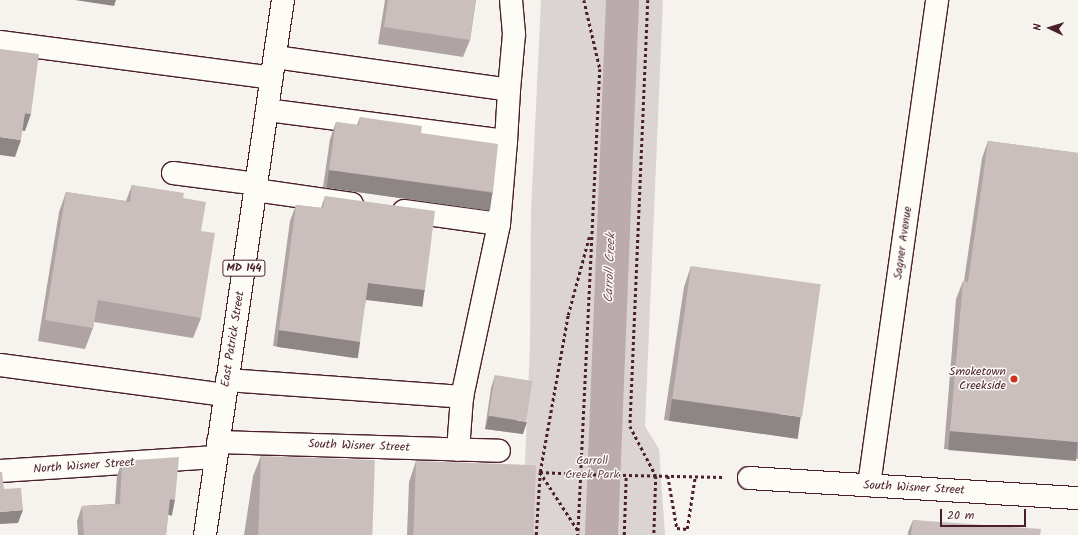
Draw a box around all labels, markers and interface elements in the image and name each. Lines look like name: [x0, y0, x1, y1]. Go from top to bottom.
north arrow: [1030, 8, 1070, 48]
text: N: [1029, 23, 1047, 31]
street label: Sagner Avenue: [891, 206, 915, 280]
water label: Carroll Creek: [602, 233, 620, 303]
road number: MD 144: [222, 259, 266, 277]
street label: East Patrick Street: [218, 290, 248, 388]
place label: Smoketown Creekside: [949, 365, 1006, 393]
marker: Smoketown Creekside: [1009, 374, 1019, 384]
street label: South Wisner Street: [308, 437, 410, 455]
park label: Carroll Creek Park: [565, 454, 619, 482]
street label: North Wisner Street: [33, 455, 135, 477]
street label: South Wisner Street: [863, 478, 965, 498]
scale bar: [942, 501, 1028, 527]
text: 20 m: [947, 506, 974, 525]

